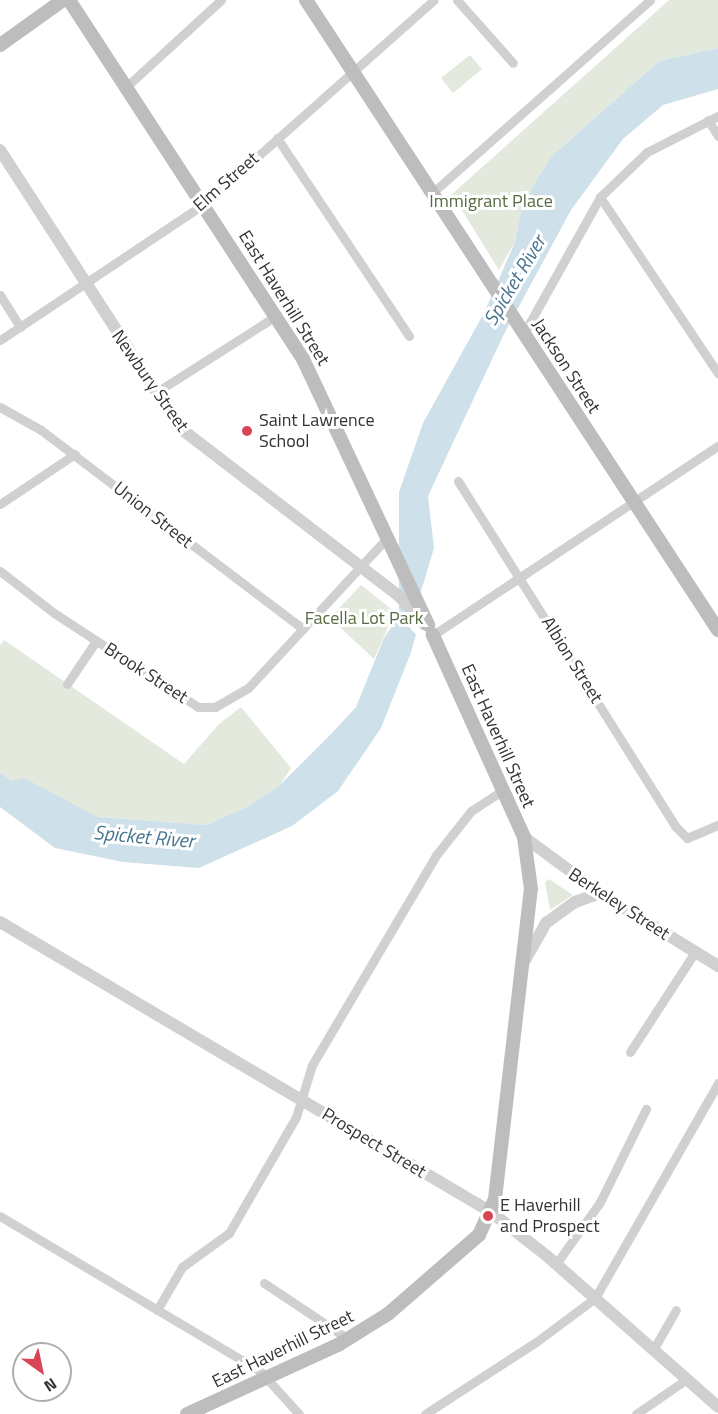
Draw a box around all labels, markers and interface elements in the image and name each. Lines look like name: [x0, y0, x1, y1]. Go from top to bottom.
street label: Elm Street: [189, 148, 263, 216]
park label: Immigrant Place: [429, 190, 553, 212]
street label: East Haverhill Street: [234, 227, 334, 369]
water label: Spicket River: [478, 231, 550, 329]
street label: Jackson Street: [527, 315, 605, 417]
street label: Newbury Street: [107, 326, 193, 436]
place label: Saint Lawrence School: [259, 410, 375, 452]
marker: Saint Lawrence School: [240, 424, 254, 438]
street label: Union Street: [109, 477, 197, 553]
park label: Facella Lot Park: [305, 607, 423, 629]
street label: Albion Street: [537, 613, 607, 707]
street label: Brook Street: [100, 638, 192, 708]
street label: East Haverhill Street: [457, 661, 539, 811]
water label: Spicket River: [93, 820, 195, 852]
street label: Berkeley Street: [564, 863, 674, 945]
street label: Prospect Street: [318, 1103, 430, 1183]
place label: E Haverhill and Prospect: [500, 1195, 600, 1238]
marker: E Haverhill and Prospect: [481, 1209, 495, 1223]
street label: East Haverhill Street: [209, 1305, 357, 1393]
north arrow: [12, 1342, 72, 1402]
text: N: [40, 1372, 62, 1399]

